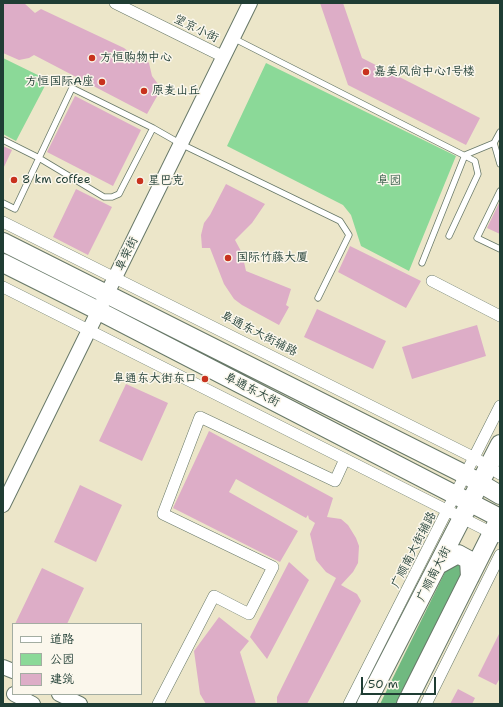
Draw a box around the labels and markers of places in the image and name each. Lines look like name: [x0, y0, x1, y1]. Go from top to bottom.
place label: 方恒购物中心: [100, 51, 172, 65]
marker: 方恒购物中心: [87, 53, 97, 63]
place label: 嘉美风尚中心1号楼: [374, 65, 475, 79]
marker: 嘉美风尚中心1号楼: [361, 67, 371, 77]
place label: 方恒国际A座: [25, 75, 94, 89]
marker: 方恒国际A座: [97, 77, 107, 87]
place label: 原麦山丘: [152, 84, 200, 98]
marker: 原麦山丘: [139, 86, 149, 96]
place label: 8 km coffee: [22, 173, 90, 187]
place label: 星巴克: [148, 174, 184, 188]
marker: 8 km coffee: [9, 175, 19, 185]
marker: 星巴克: [135, 176, 145, 186]
place label: 国际竹藤大厦: [236, 251, 308, 265]
marker: 国际竹藤大厦: [223, 253, 233, 263]
place label: 阜通东大街东口: [113, 372, 197, 386]
marker: 阜通东大街东口: [200, 374, 210, 384]

